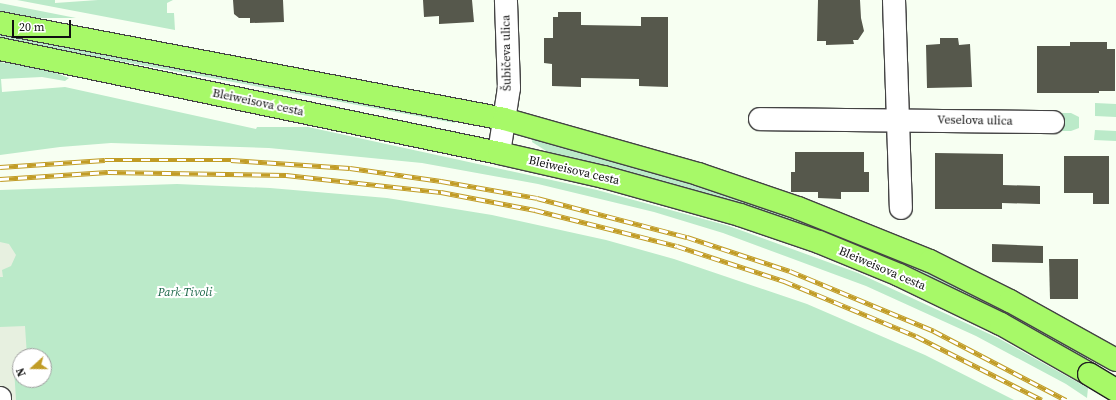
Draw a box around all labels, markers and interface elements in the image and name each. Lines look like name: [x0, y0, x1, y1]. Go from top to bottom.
scale bar: [14, 12, 73, 38]
street label: Šubičeva ulica: [499, 15, 515, 91]
text: 20 m: [19, 19, 45, 35]
street label: Bleiweisova cesta: [211, 86, 305, 120]
street label: Veselova ulica: [937, 113, 1013, 129]
street label: Bleiweisova cesta: [527, 154, 621, 188]
street label: Bleiweisova cesta: [836, 244, 928, 294]
park label: Park Tivoli: [158, 286, 212, 300]
north arrow: [12, 348, 52, 388]
text: N: [13, 366, 30, 379]

